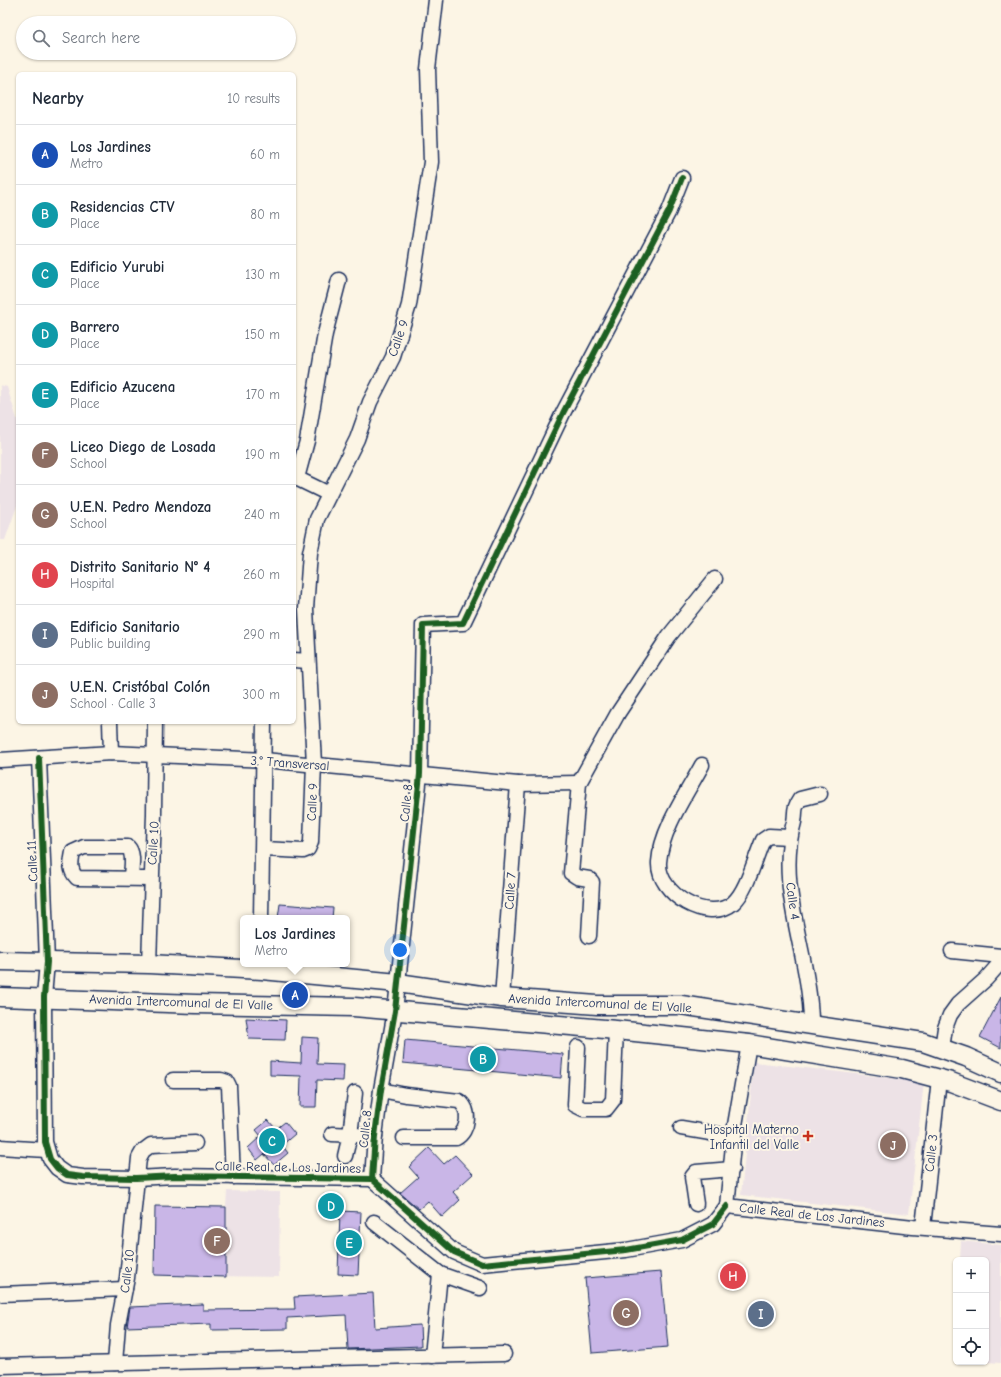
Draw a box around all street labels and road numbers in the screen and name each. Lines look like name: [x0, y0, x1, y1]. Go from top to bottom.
street label: Calle 9: [385, 317, 411, 358]
street label: 3.° Transversal: [250, 753, 330, 773]
street label: Calle 9: [304, 783, 320, 821]
street label: Calle 8: [397, 783, 415, 823]
street label: Calle 10: [144, 820, 162, 866]
street label: Calle 11: [23, 840, 41, 882]
street label: Calle 7: [501, 872, 519, 910]
street label: Calle 4: [783, 881, 803, 921]
street label: Avenida Intercomunal de El Valle: [89, 991, 274, 1013]
street label: Avenida Intercomunal de El Valle: [508, 991, 693, 1015]
street label: Calle 8: [356, 1109, 374, 1149]
street label: Calle 3: [922, 1133, 940, 1173]
street label: Calle Real de Los Jardines: [215, 1158, 361, 1176]
street label: Calle Real de Los Jardines: [739, 1200, 885, 1230]
street label: Calle 10: [117, 1248, 137, 1294]

